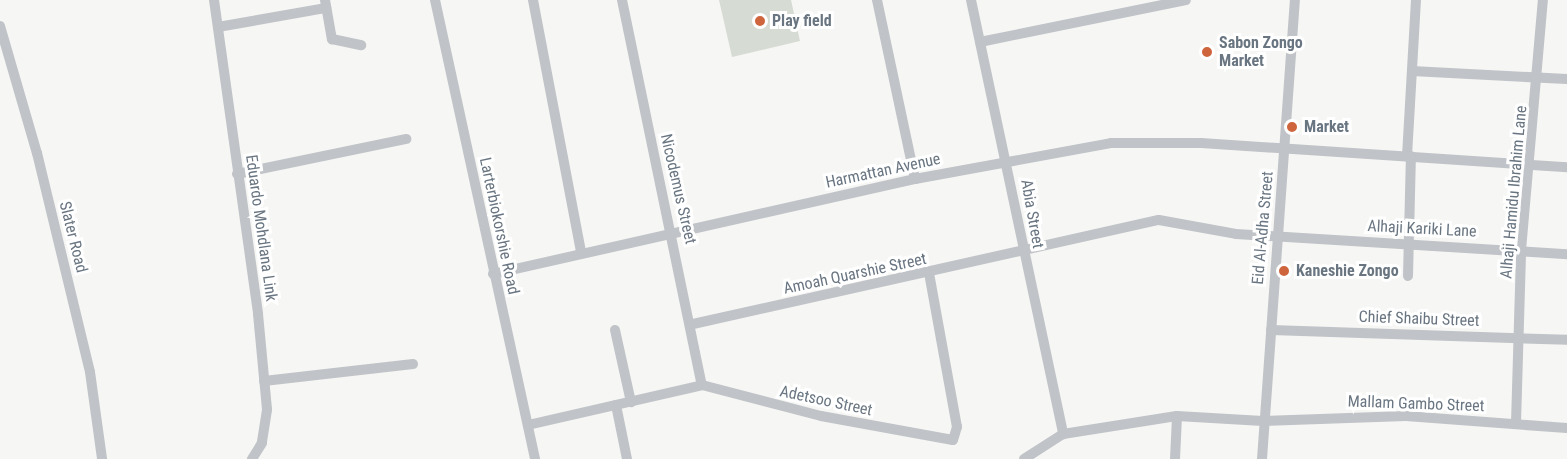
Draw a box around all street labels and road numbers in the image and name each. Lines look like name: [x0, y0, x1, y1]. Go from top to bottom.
street label: Alhaji Hamidu Ibrahim Lane: [1497, 105, 1531, 279]
street label: Nicodemus Street: [656, 132, 700, 246]
street label: Harmattan Avenue: [824, 149, 942, 193]
street label: Eduardo Mohdlana Link: [241, 153, 281, 303]
street label: Larterbiokorshie Road: [475, 156, 523, 296]
street label: Eid Al-Adha Street: [1248, 170, 1278, 286]
street label: Abia Street: [1017, 178, 1047, 250]
street label: Slater Road: [55, 199, 91, 275]
street label: Alhaji Kariki Lane: [1367, 217, 1477, 241]
street label: Amoah Quarshie Street: [782, 249, 928, 299]
street label: Chief Shaibu Street: [1358, 307, 1480, 331]
street label: Adetsoo Street: [778, 382, 874, 420]
street label: Mallam Gambo Street: [1347, 392, 1485, 416]

